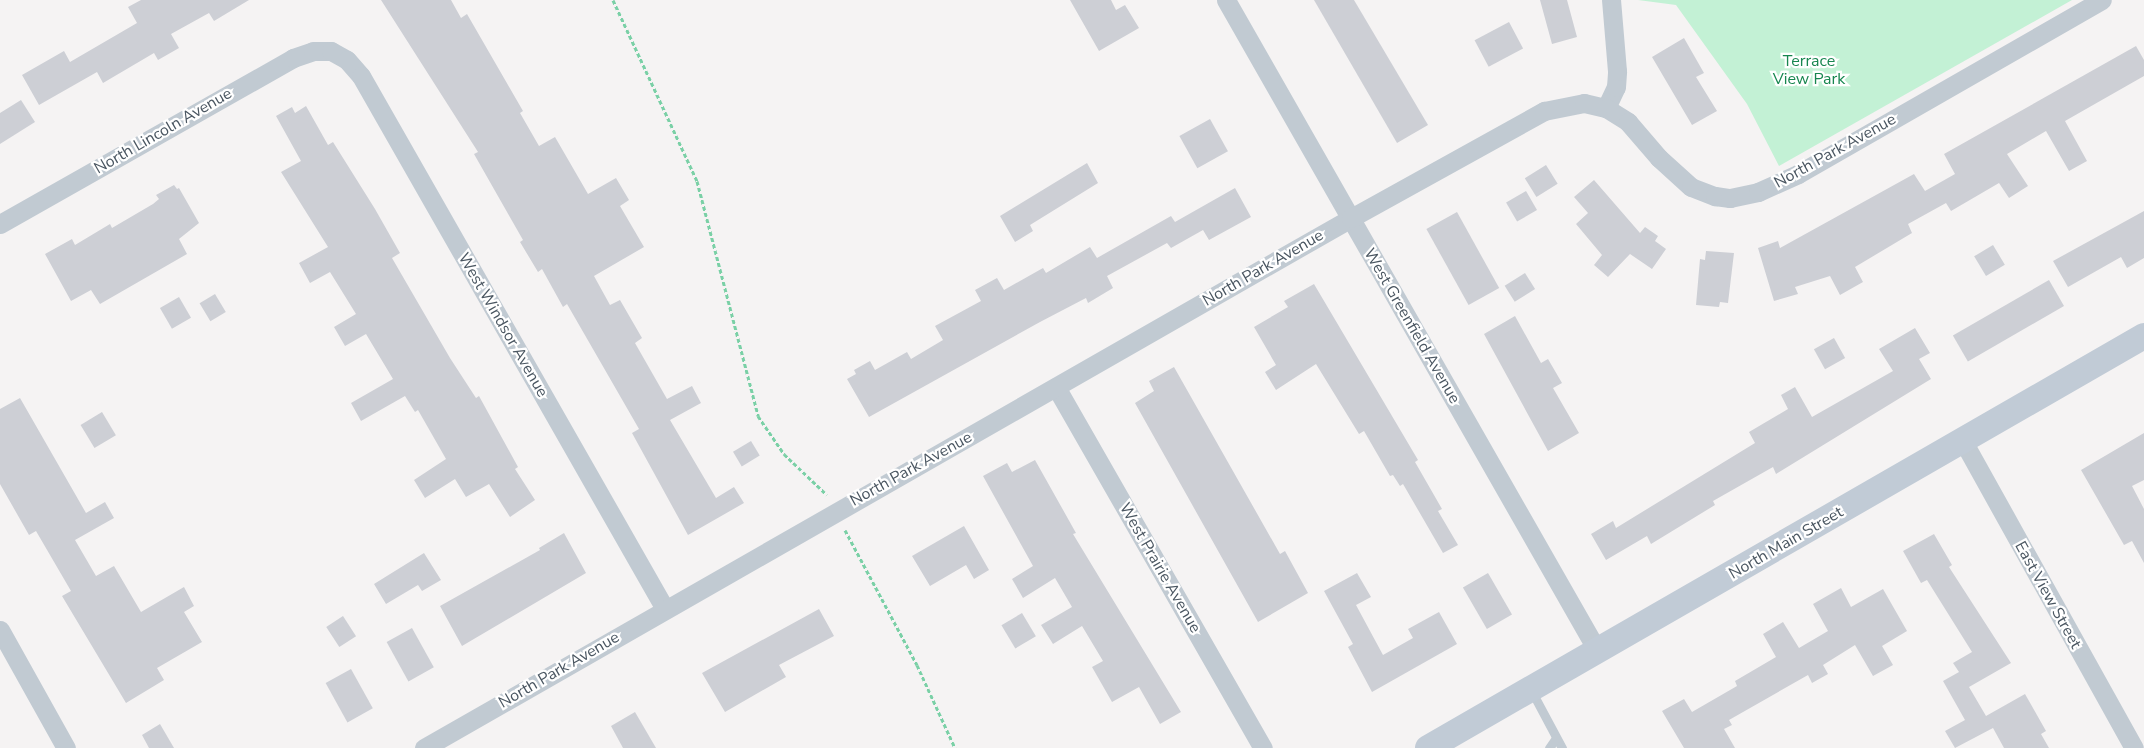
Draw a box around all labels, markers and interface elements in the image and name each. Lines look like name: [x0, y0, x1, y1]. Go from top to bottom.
park label: Terrace View Park: [1773, 51, 1845, 89]
street label: North Lincoln Avenue: [91, 84, 235, 178]
street label: North Park Avenue: [1771, 110, 1899, 192]
street label: North Park Avenue: [1199, 226, 1327, 310]
street label: West Greenfield Avenue: [1360, 245, 1464, 407]
street label: West Windsor Avenue: [454, 250, 552, 400]
street label: North Park Avenue: [847, 428, 975, 510]
street label: West Prairie Avenue: [1115, 500, 1205, 636]
street label: North Main Street: [1726, 503, 1846, 583]
street label: East View Street: [2011, 538, 2085, 652]
street label: North Park Avenue: [495, 628, 623, 712]

